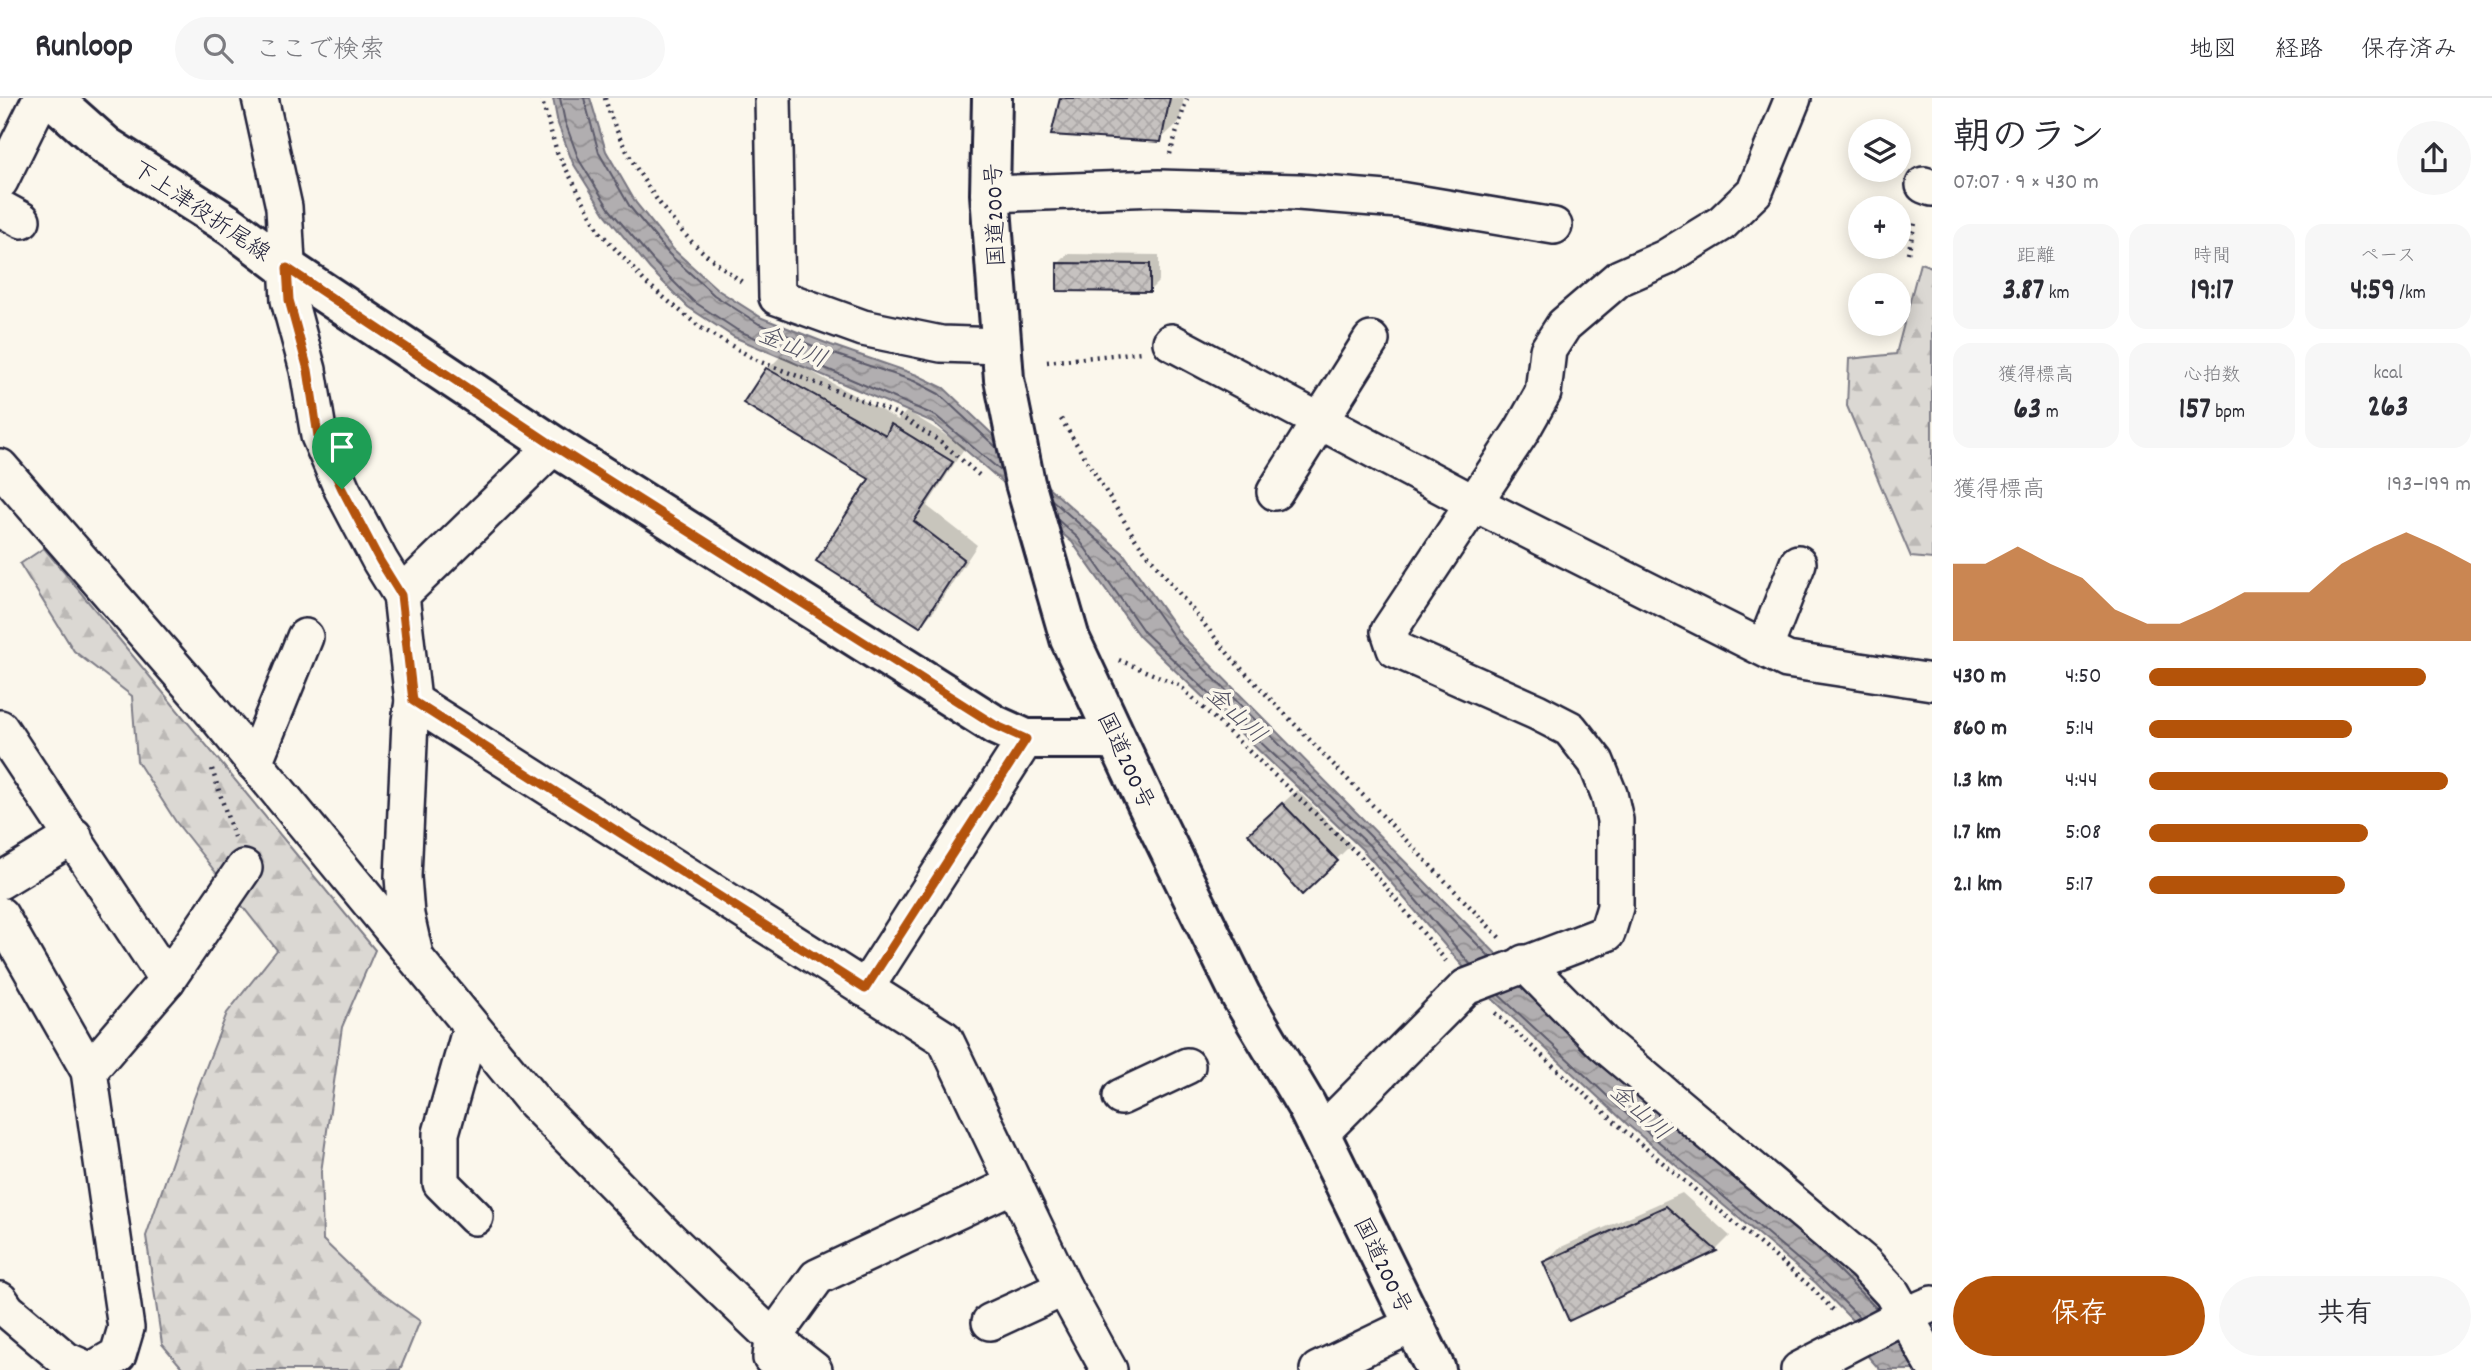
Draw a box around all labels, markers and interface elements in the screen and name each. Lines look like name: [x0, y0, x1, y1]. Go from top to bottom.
search box: [175, 17, 665, 80]
text: Runloop: [35, 25, 133, 72]
icon: search: [199, 29, 237, 67]
text: ここで検索: [255, 33, 385, 70]
text: 地図: [2189, 34, 2237, 68]
text: 経路: [2275, 34, 2323, 68]
text: 保存済み: [2361, 34, 2457, 68]
text: 朝のラン: [1953, 113, 2105, 168]
map controls: [1848, 119, 1911, 336]
button: layers: [1848, 119, 1911, 182]
button: share: [2397, 121, 2471, 195]
street label: 下上津役折尾線: [124, 154, 276, 272]
street label: 国道200号: [979, 162, 1016, 267]
text: 07:07 · 9 × 430 m: [1953, 167, 2099, 200]
button: +: [1848, 196, 1911, 259]
text: 距離: [2017, 244, 2055, 271]
text: 時間: [2193, 244, 2231, 271]
text: ペース: [2360, 244, 2416, 271]
text: 3.87: [2002, 271, 2044, 314]
text: 19:17: [2190, 271, 2234, 314]
text: 4:59: [2350, 271, 2395, 314]
button: −: [1848, 273, 1911, 336]
text: km: [2044, 281, 2070, 308]
text: /km: [2395, 281, 2426, 308]
water label: 金山川: [752, 319, 832, 378]
text: kcal: [2374, 361, 2402, 388]
text: 獲得標高: [1998, 363, 2074, 390]
text: 心拍数: [2183, 363, 2241, 390]
text: 263: [2367, 388, 2409, 431]
text: 63: [2013, 390, 2041, 433]
text: 157: [2179, 390, 2211, 433]
text: m: [2041, 400, 2059, 427]
text: bpm: [2211, 400, 2245, 427]
pin: [312, 417, 372, 489]
icon: arrive: [323, 428, 361, 466]
text: 193–199 m: [2387, 469, 2471, 502]
text: 獲得標高: [1953, 475, 2045, 508]
text: 430 m: [1953, 661, 2006, 694]
text: 4:50: [2065, 661, 2102, 694]
water label: 金山川: [1197, 679, 1273, 753]
street label: 国道200号: [1087, 707, 1161, 816]
text: 860 m: [1953, 713, 2007, 746]
text: 5:14: [2065, 713, 2094, 746]
text: 1.3 km: [1953, 765, 2003, 798]
text: 4:44: [2065, 765, 2097, 798]
text: 1.7 km: [1953, 817, 2001, 850]
text: 5:08: [2065, 817, 2101, 850]
text: 2.1 km: [1953, 869, 2002, 902]
text: 5:17: [2065, 869, 2093, 902]
water label: 金山川: [1601, 1077, 1677, 1150]
street label: 国道200号: [1343, 1213, 1419, 1321]
button: 保存: [1953, 1276, 2205, 1356]
button: 共有: [2219, 1276, 2471, 1356]

